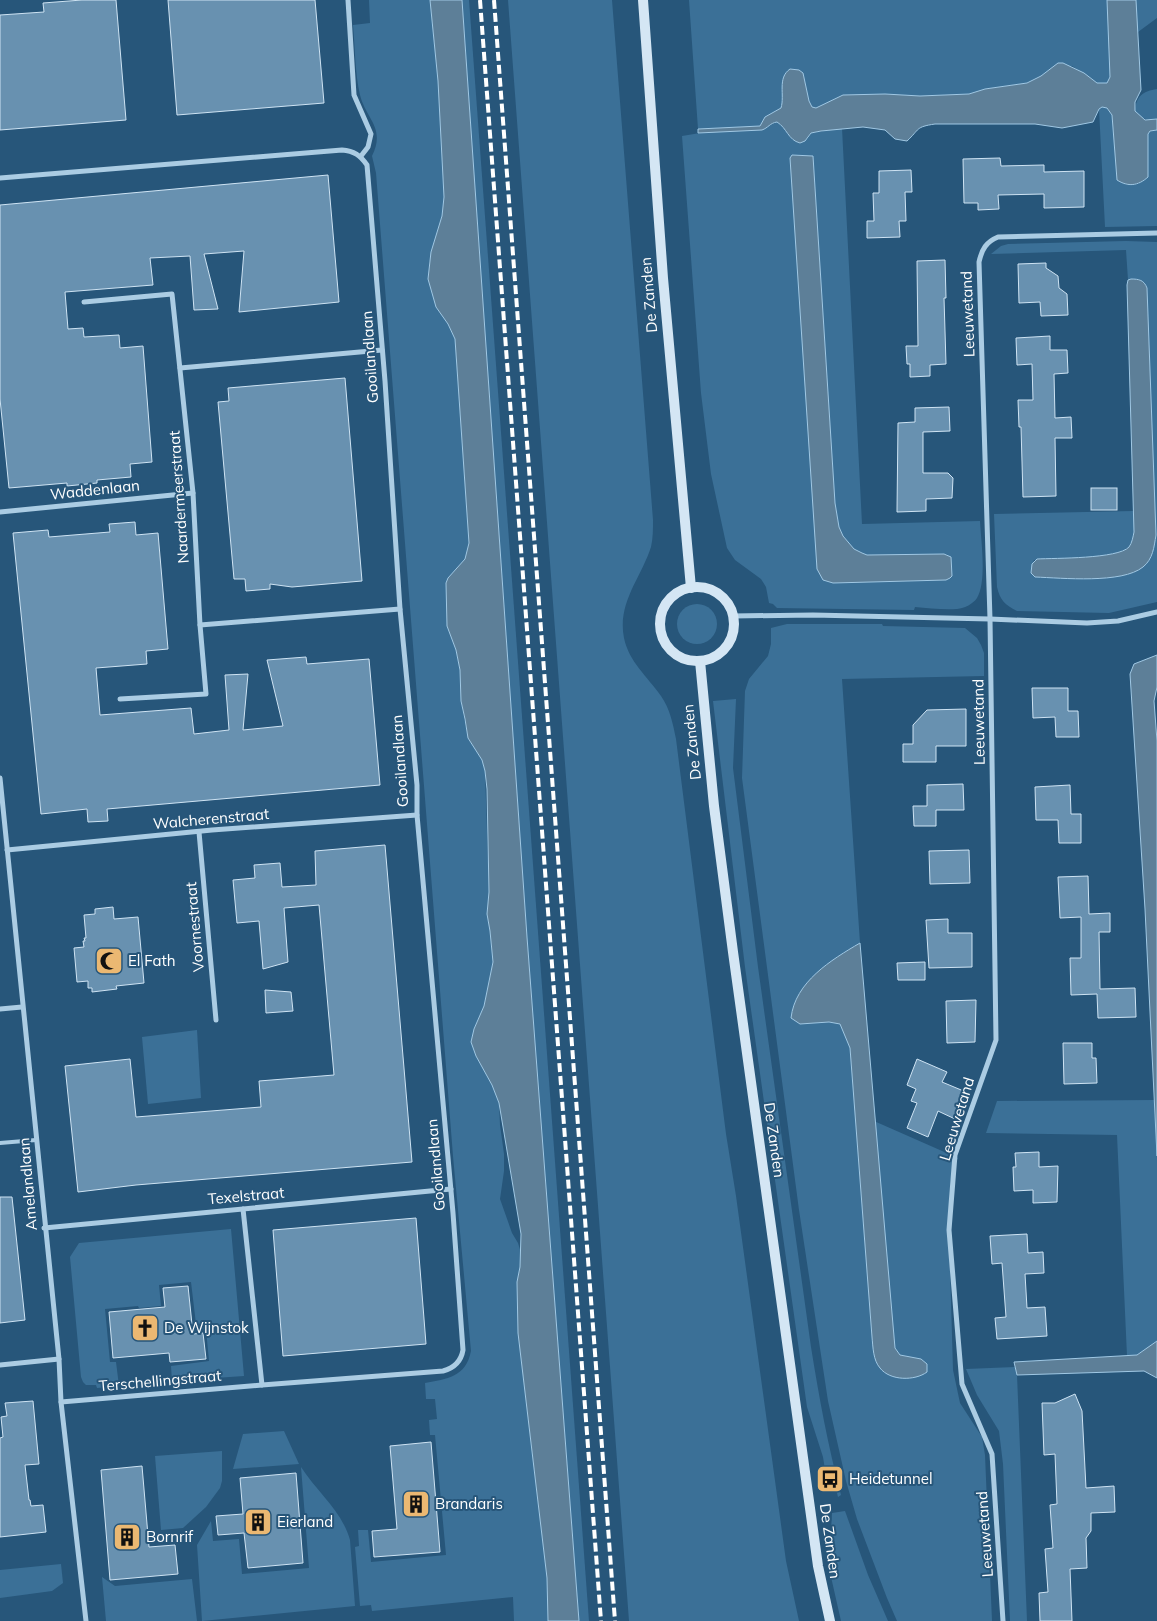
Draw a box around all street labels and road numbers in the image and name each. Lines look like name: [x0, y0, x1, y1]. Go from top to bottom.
street label: De Zanden: [636, 256, 661, 334]
street label: Leeuwetand: [957, 271, 978, 357]
street label: Gooilandlaan: [357, 310, 382, 404]
street label: Naardermeerstraat: [164, 430, 193, 564]
street label: Waddenlaan: [49, 475, 141, 504]
street label: Leeuwetand: [968, 679, 989, 765]
street label: De Zanden: [678, 703, 705, 781]
street label: Gooilandlaan: [387, 714, 412, 808]
street label: Walcherenstraat: [152, 804, 270, 833]
street label: Voornestraat: [181, 881, 208, 973]
street label: Leeuwetand: [935, 1075, 978, 1163]
street label: De Zanden: [760, 1101, 789, 1179]
street label: Gooilandlaan: [422, 1118, 449, 1212]
street label: Amelandlaan: [14, 1137, 41, 1231]
street label: Texelstraat: [207, 1183, 285, 1208]
street label: Terschellingstraat: [98, 1366, 222, 1395]
street label: Leeuwetand: [972, 1490, 997, 1578]
street label: De Zanden: [816, 1502, 845, 1580]

